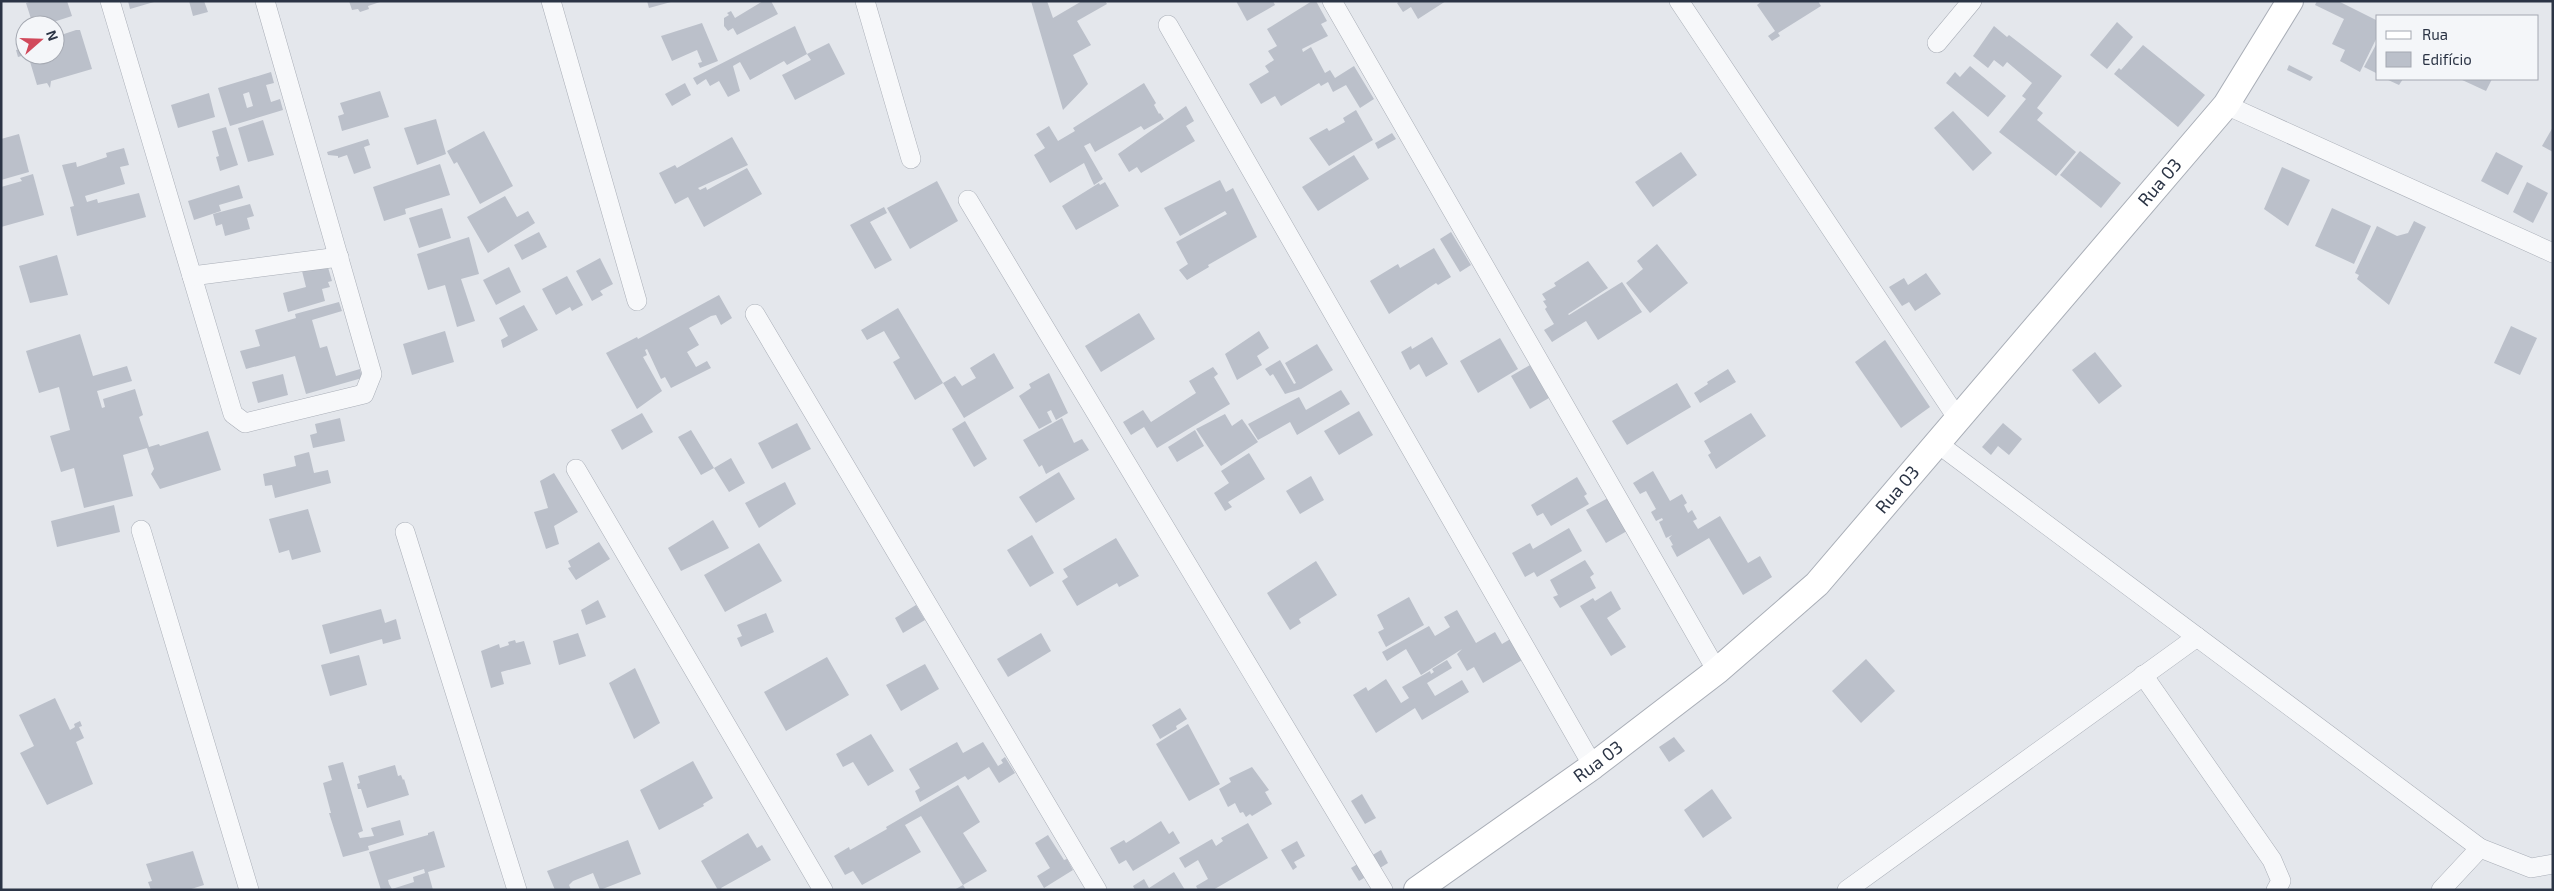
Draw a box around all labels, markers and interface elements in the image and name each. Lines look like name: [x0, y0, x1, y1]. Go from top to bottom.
north arrow: [15, 15, 65, 65]
legend: [2376, 15, 2539, 80]
text: Rua: [2422, 25, 2448, 43]
text: N: [43, 28, 62, 43]
text: Edifício: [2422, 50, 2472, 68]
street label: Rua 03: [2132, 153, 2186, 210]
street label: Rua 03: [1870, 461, 1923, 518]
street label: Rua 03: [1569, 735, 1627, 786]

